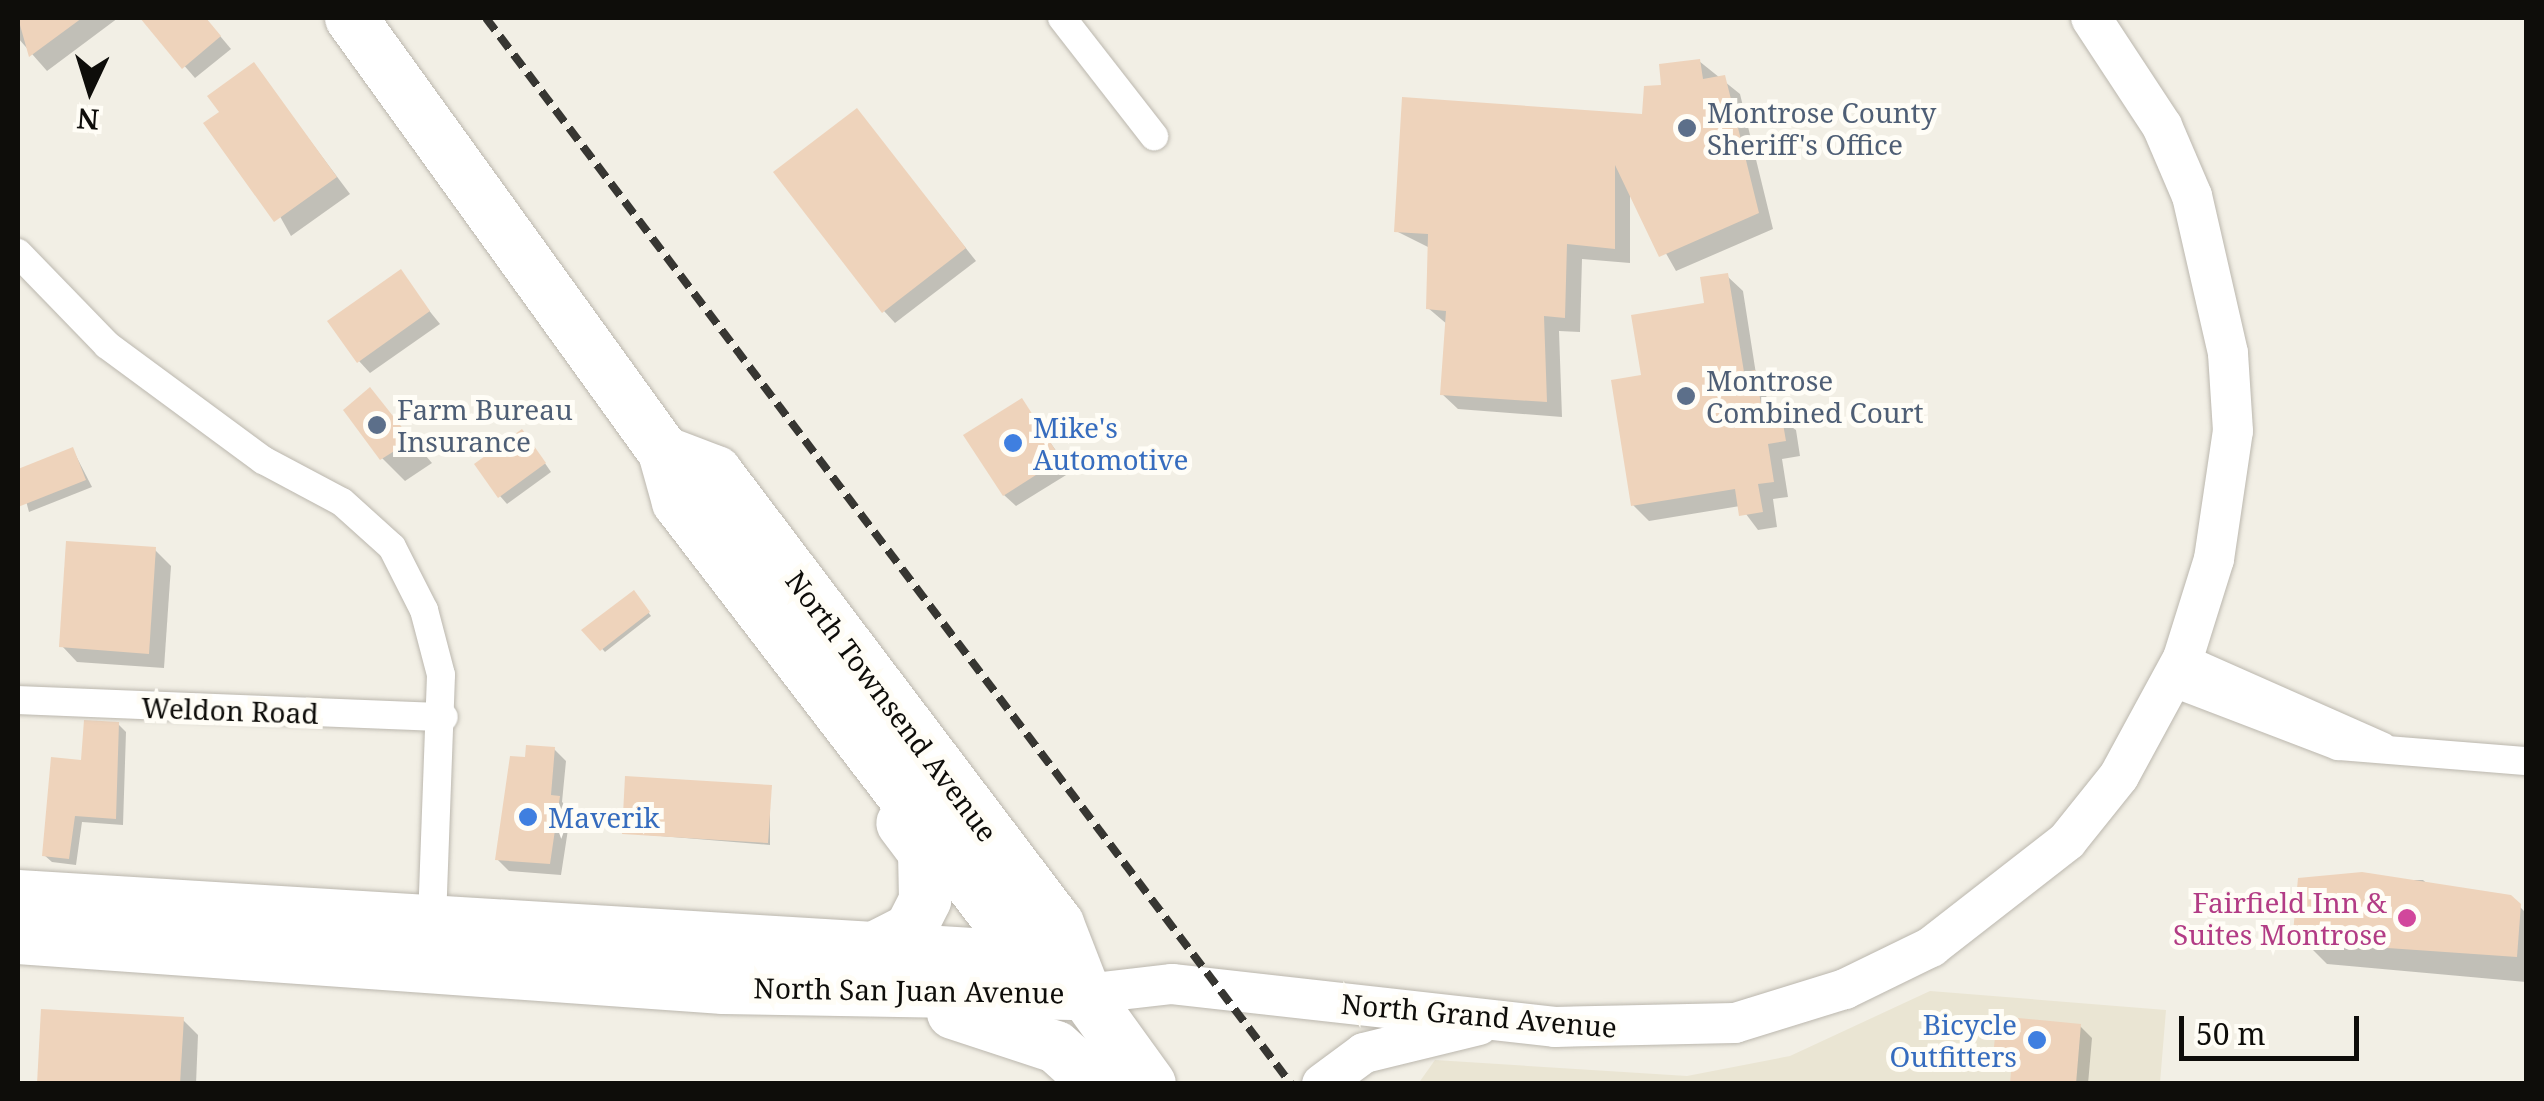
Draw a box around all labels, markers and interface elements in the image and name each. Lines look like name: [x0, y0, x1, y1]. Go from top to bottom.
north arrow: [40, 40, 140, 140]
place label: Montrose County Sheriff's Office: [1707, 95, 1936, 161]
text: N: [76, 100, 100, 140]
marker: Montrose County Sheriff's Office: [1676, 117, 1698, 139]
place label: Montrose Combined Court: [1706, 363, 1924, 429]
marker: Montrose Combined Court: [1675, 385, 1697, 407]
place label: Farm Bureau Insurance: [397, 392, 573, 458]
place label: Mike's Automotive: [1033, 410, 1189, 476]
marker: Farm Bureau Insurance: [366, 414, 388, 436]
marker: Mike's Automotive: [1002, 432, 1024, 454]
street label: North Townsend Avenue: [779, 564, 1005, 848]
street label: Weldon Road: [141, 690, 319, 730]
place label: Maverik: [548, 800, 660, 834]
marker: Maverik: [517, 806, 539, 828]
place label: Fairfield Inn & Suites Montrose: [2173, 885, 2387, 951]
marker: Fairfield Inn & Suites Montrose: [2396, 907, 2418, 929]
street label: North San Juan Avenue: [753, 970, 1065, 1010]
street label: North Grand Avenue: [1340, 986, 1618, 1044]
scale bar: [2184, 996, 2364, 1058]
place label: Bicycle Outfitters: [1890, 1007, 2017, 1073]
text: 50 m: [2196, 1013, 2266, 1054]
marker: Bicycle Outfitters: [2026, 1029, 2048, 1051]

